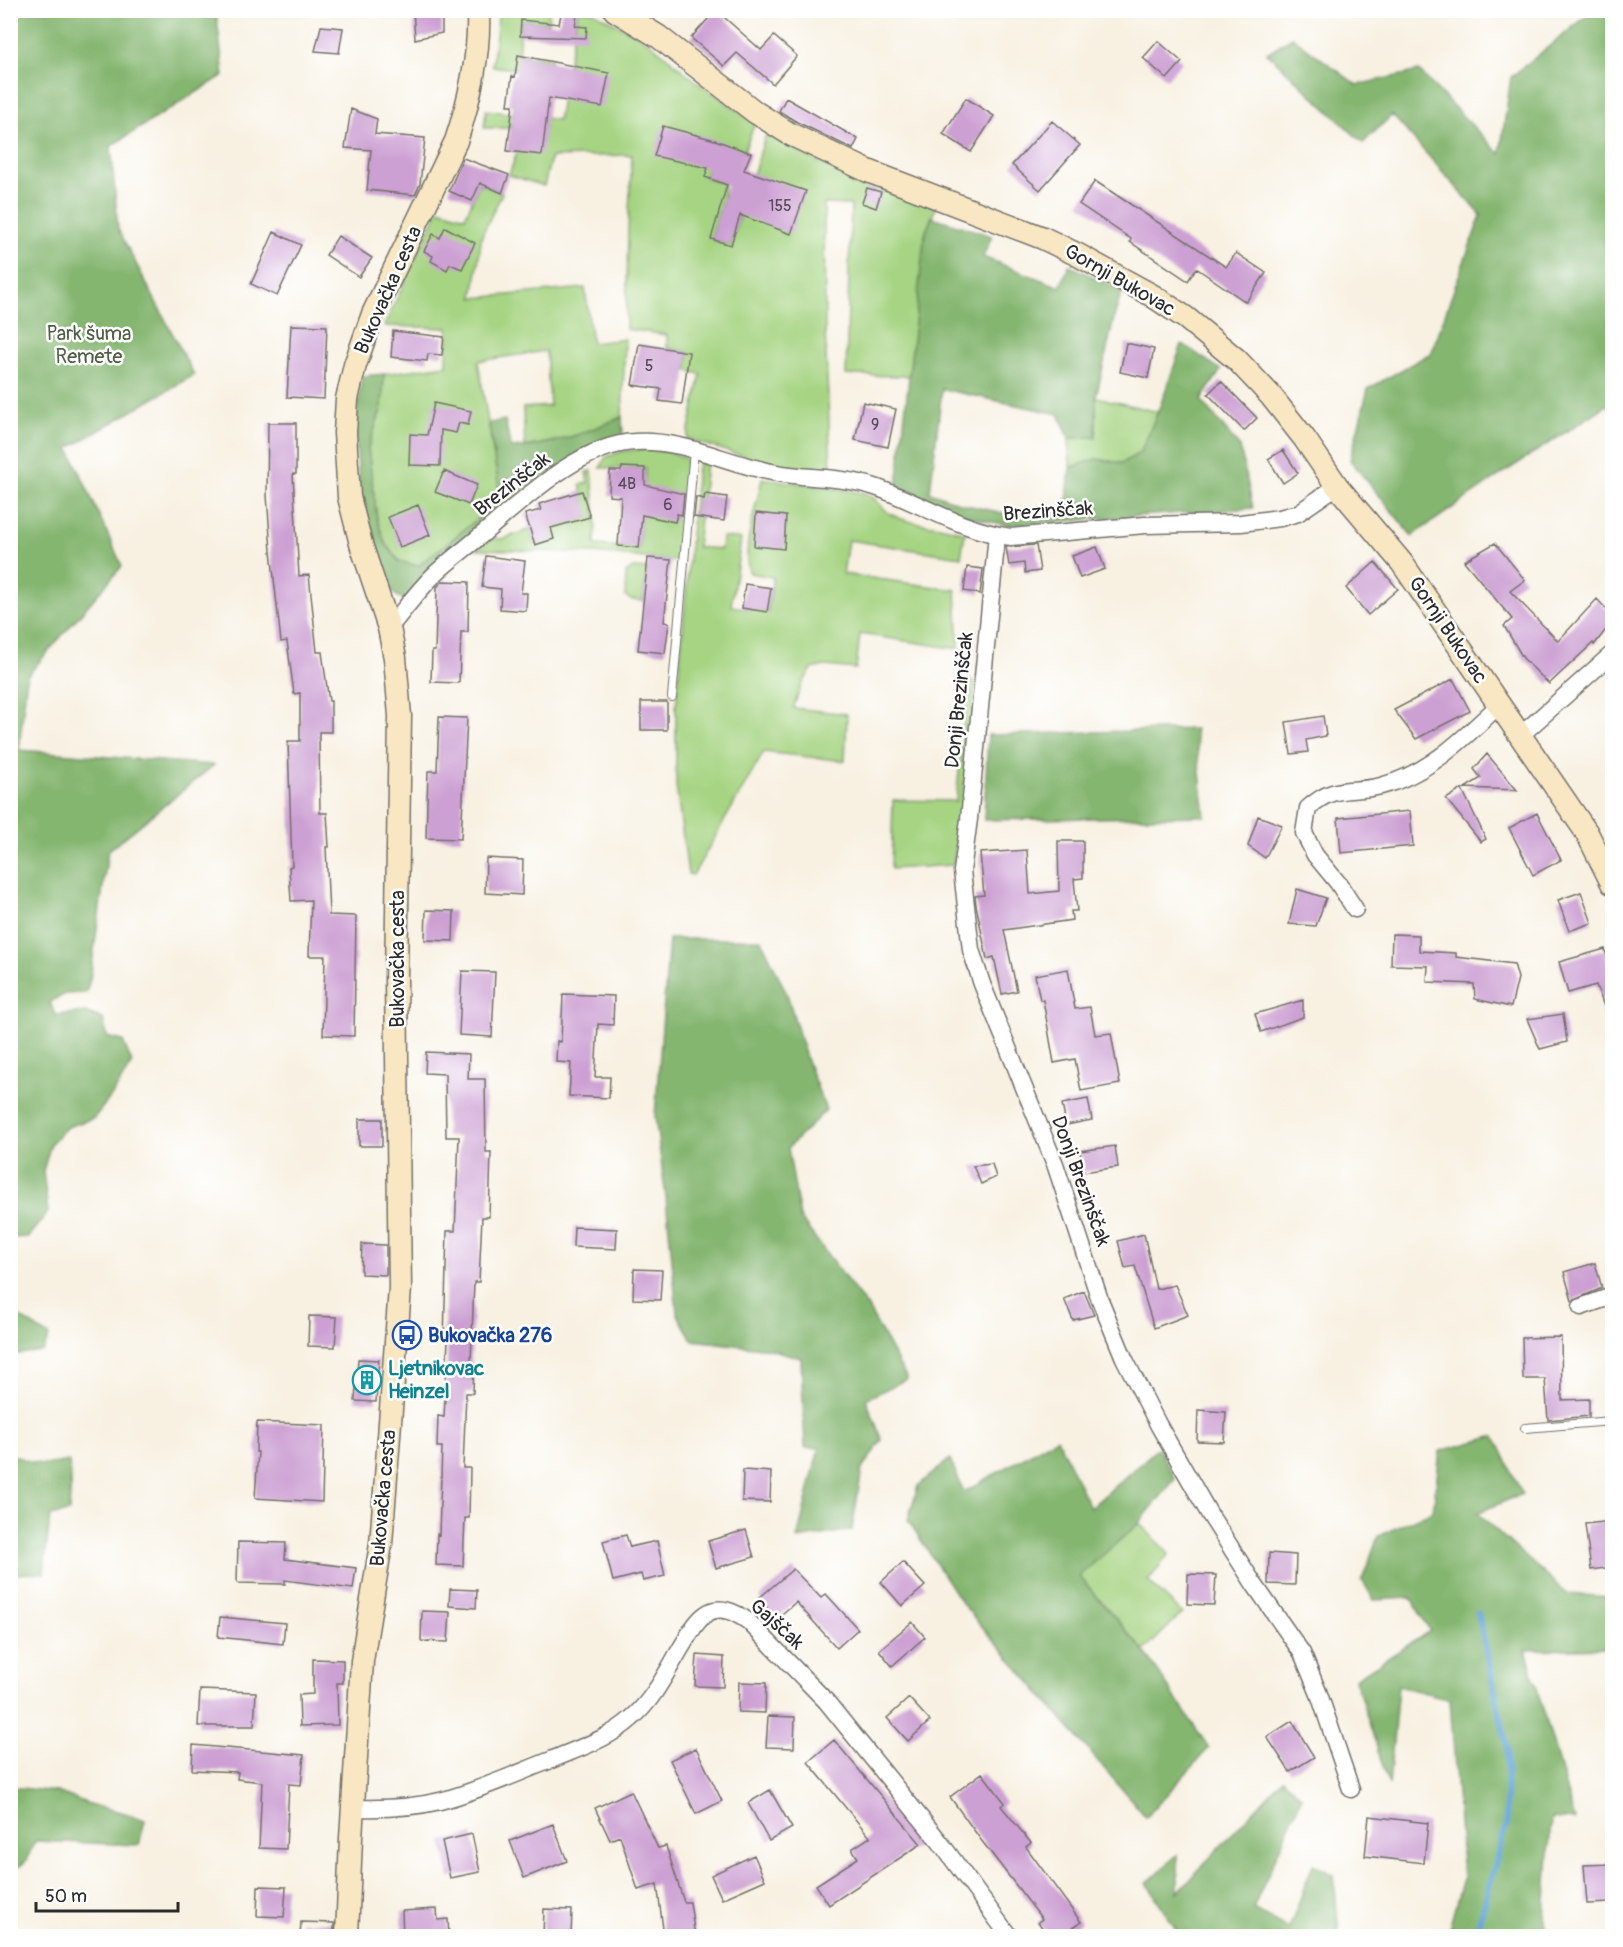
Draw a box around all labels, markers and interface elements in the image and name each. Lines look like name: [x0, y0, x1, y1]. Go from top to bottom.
house number: 155: [768, 196, 792, 216]
street label: Bukovačka cesta: [349, 222, 427, 358]
street label: Gornji Bukovac: [1060, 238, 1180, 322]
park label: Park šuma Remete: [47, 321, 131, 369]
house number: 5: [645, 356, 653, 376]
house number: 9: [871, 415, 879, 435]
street label: Brezinščak: [469, 446, 556, 522]
house number: 4B: [618, 474, 636, 494]
house number: 6: [663, 495, 673, 515]
street label: Brezinščak: [1002, 495, 1094, 527]
street label: Gornji Bukovac: [1403, 572, 1493, 688]
street label: Donji Brezinščak: [939, 630, 979, 769]
street label: Bukovačka cesta: [385, 890, 410, 1028]
street label: Donji Brezinščak: [1046, 1112, 1116, 1250]
bus stop icon: Bukovačka 276: [391, 1319, 423, 1351]
place label: Bukovačka 276: [428, 1323, 553, 1348]
place label: Ljetnikovac Heinzel: [388, 1356, 484, 1404]
building icon: Ljetnikovac Heinzel: [351, 1364, 383, 1396]
street label: Bukovačka cesta: [365, 1428, 401, 1568]
street label: Gajščak: [745, 1593, 810, 1655]
scale bar: [36, 1875, 178, 1913]
text: 50 m: [45, 1885, 87, 1908]

